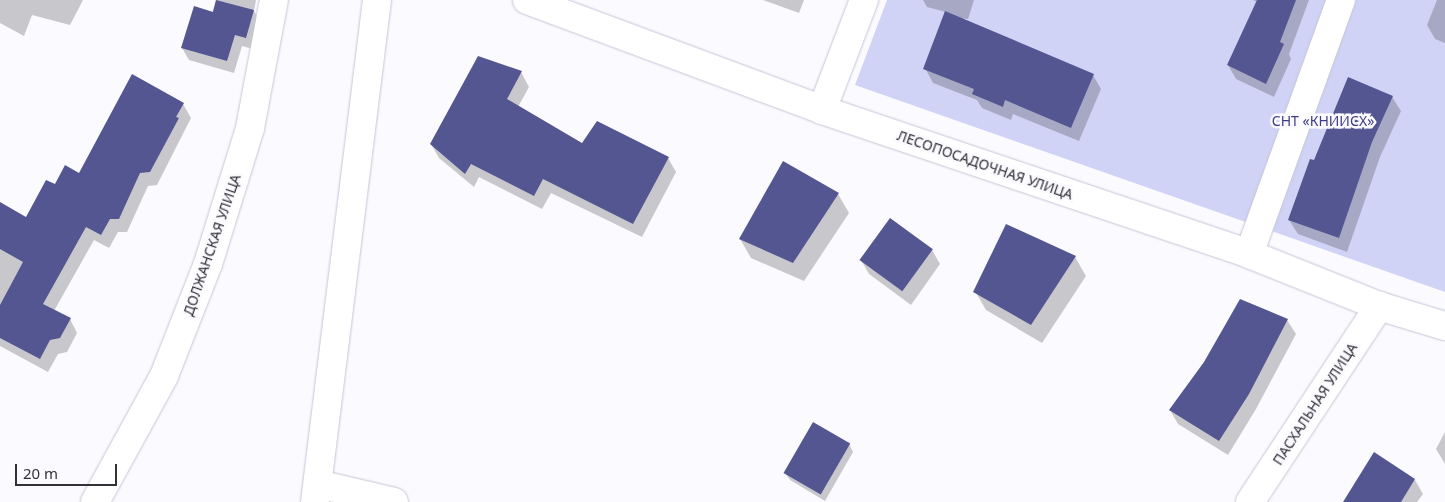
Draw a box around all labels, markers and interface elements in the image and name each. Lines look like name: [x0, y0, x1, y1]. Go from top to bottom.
park label: СНТ «КНИИСХ»: [1272, 113, 1374, 129]
street label: ЛЕСОПОСАДОЧНАЯ УЛИЦА: [895, 127, 1075, 203]
street label: ДОЛЖАНСКАЯ УЛИЦА: [180, 172, 244, 318]
street label: ПАСХАЛЬНАЯ УЛИЦА: [1269, 340, 1361, 468]
scale bar: [18, 454, 120, 486]
text: 20 m: [23, 463, 58, 483]

